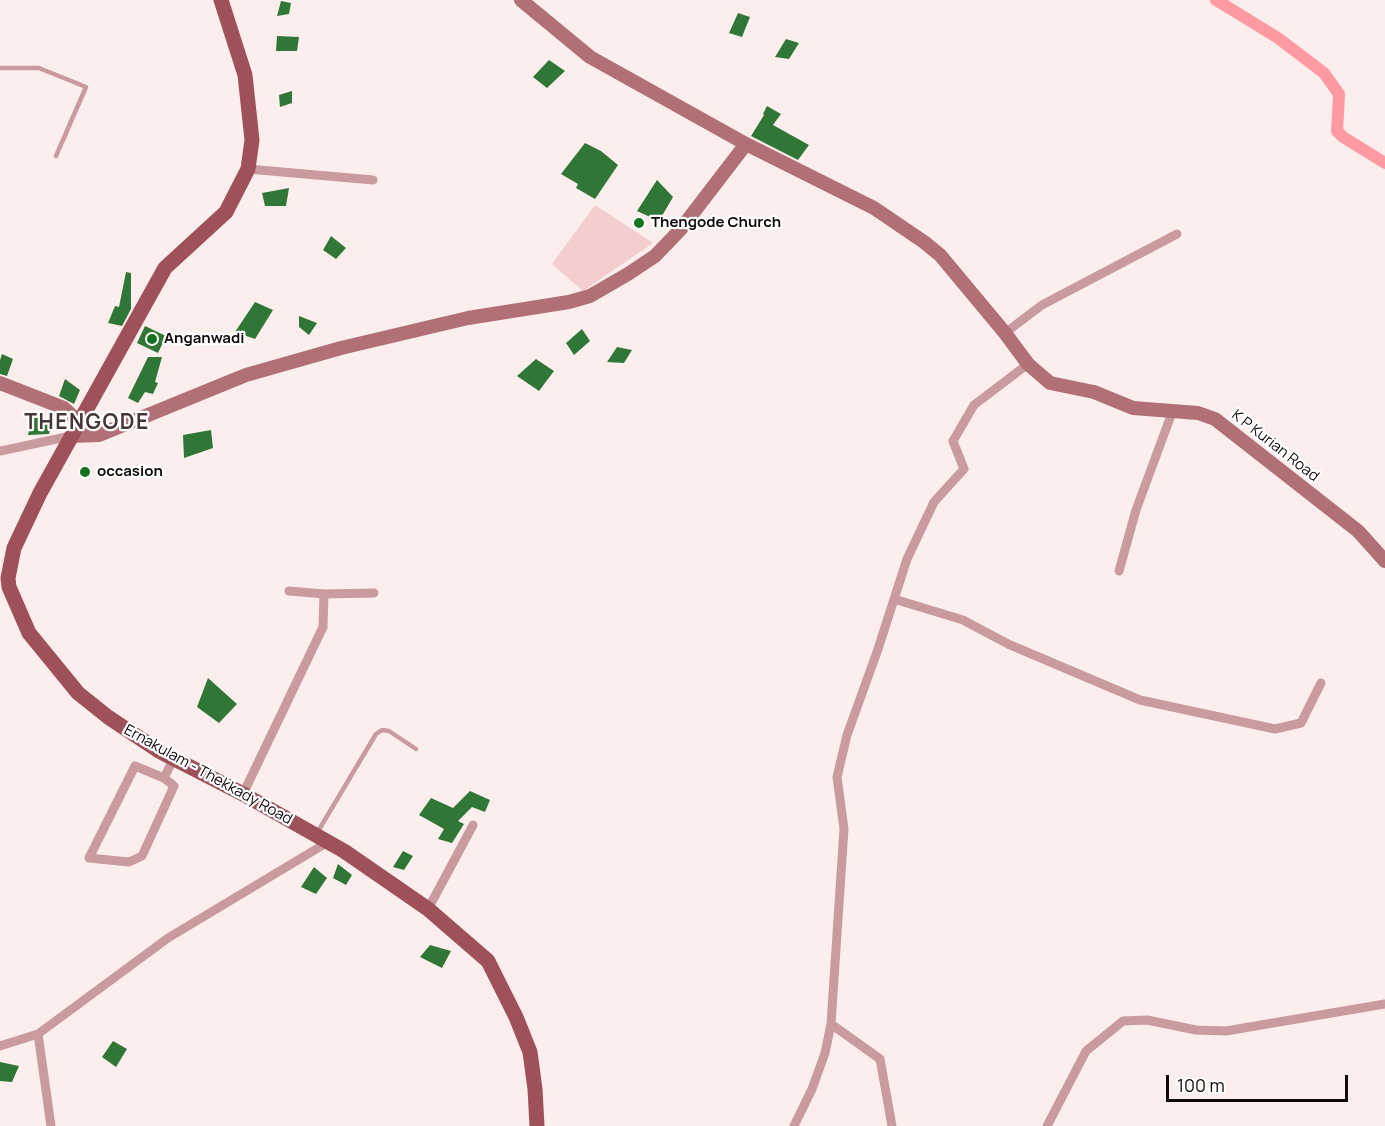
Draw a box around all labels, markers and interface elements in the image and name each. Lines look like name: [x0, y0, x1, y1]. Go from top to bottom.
place label: Thengode Church: [651, 214, 781, 232]
marker: Thengode Church: [632, 216, 646, 230]
place label: Anganwadi: [164, 330, 244, 348]
marker: Anganwadi: [145, 332, 159, 346]
street label: K P Kurian Road: [1228, 406, 1322, 486]
district label: THENGODE: [24, 410, 150, 436]
place label: occasion: [97, 463, 163, 481]
marker: occasion: [78, 465, 92, 479]
street label: Ernakulam - Thekkady Road: [121, 721, 295, 829]
scale bar: [1169, 1063, 1350, 1101]
text: 100 m: [1177, 1073, 1225, 1097]

